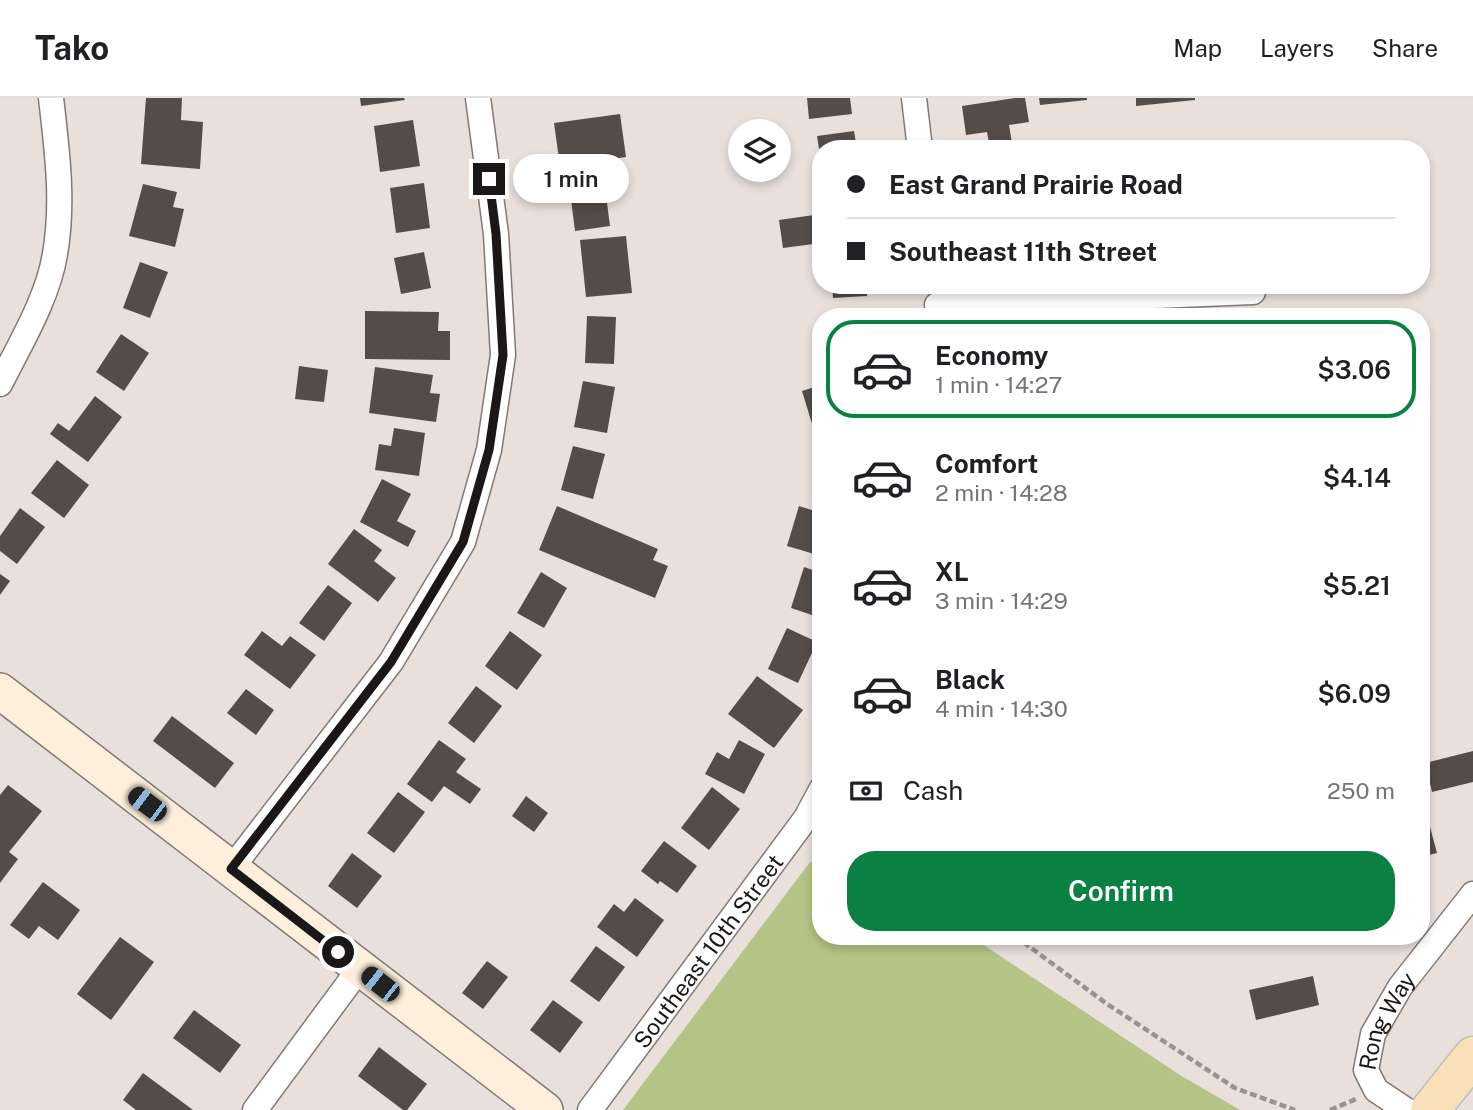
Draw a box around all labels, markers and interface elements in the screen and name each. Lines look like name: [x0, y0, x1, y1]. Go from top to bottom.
text: Tako: [35, 29, 109, 67]
text: Map: [1173, 34, 1222, 62]
text: Layers: [1260, 34, 1334, 62]
text: Share: [1372, 34, 1438, 62]
map controls: [728, 119, 791, 182]
button: layers: [728, 119, 791, 182]
callout: 1 min: [514, 154, 629, 204]
route end: [473, 163, 505, 195]
text: 1 min: [544, 165, 598, 192]
text: East Grand Prairie Road: [889, 169, 1183, 200]
text: Southeast 11th Street: [889, 236, 1157, 267]
icon: car: [851, 338, 914, 401]
text: Economy: [935, 340, 1048, 371]
text: $3.06: [1317, 354, 1391, 385]
text: 1 min · 14:27: [935, 371, 1062, 398]
icon: car: [851, 446, 914, 509]
text: Comfort: [935, 448, 1038, 479]
text: $4.14: [1323, 462, 1391, 493]
text: 2 min · 14:28: [935, 479, 1068, 506]
icon: car: [851, 554, 914, 617]
text: XL: [935, 556, 969, 587]
text: $5.21: [1322, 570, 1391, 601]
text: 3 min · 14:29: [935, 587, 1068, 614]
icon: car: [851, 662, 914, 725]
text: Black: [935, 664, 1005, 695]
text: $6.09: [1317, 678, 1391, 709]
text: 4 min · 14:30: [935, 695, 1068, 722]
icon: cash: [847, 772, 885, 810]
text: Cash: [903, 775, 963, 806]
text: 250 m: [1327, 777, 1395, 804]
car: [124, 783, 171, 825]
street label: Southeast 10th Street: [627, 849, 788, 1053]
button: Confirm: [847, 851, 1395, 931]
route start: [322, 936, 354, 968]
car: [357, 963, 404, 1005]
street label: Rong Way: [1353, 966, 1420, 1072]

